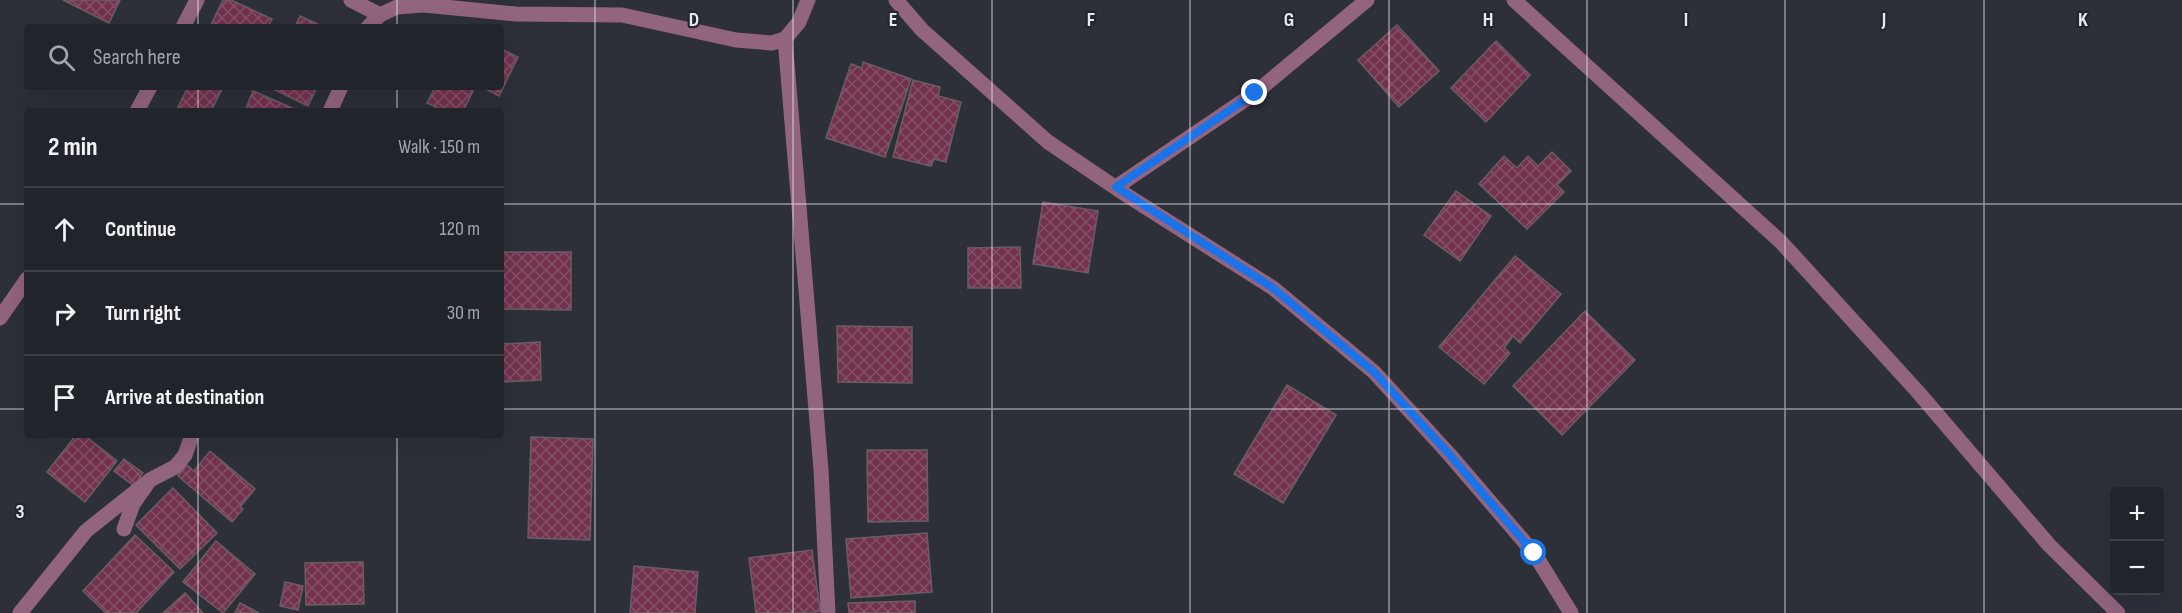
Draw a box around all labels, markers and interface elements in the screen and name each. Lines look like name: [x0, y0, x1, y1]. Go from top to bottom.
text: D: [689, 8, 699, 32]
text: E: [889, 8, 897, 32]
text: F: [1087, 8, 1095, 32]
text: G: [1284, 8, 1294, 32]
text: H: [1483, 8, 1493, 32]
text: I: [1684, 8, 1688, 32]
text: J: [1881, 8, 1886, 32]
text: K: [2078, 8, 2088, 32]
search box: [24, 24, 504, 90]
icon: search: [45, 41, 78, 74]
text: Search here: [93, 44, 180, 71]
route end: [1241, 79, 1267, 105]
text: 2 min: [48, 132, 98, 163]
text: Walk · 150 m: [398, 135, 480, 159]
icon: ahead: [48, 213, 81, 246]
text: Continue: [105, 216, 176, 243]
text: 120 m: [440, 217, 480, 241]
icon: right: [48, 297, 81, 330]
text: Turn right: [105, 300, 181, 327]
text: 30 m: [447, 301, 480, 325]
icon: arrive: [48, 381, 81, 414]
text: Arrive at destination: [105, 384, 264, 411]
map controls: [2110, 487, 2164, 595]
button: +: [2110, 487, 2164, 541]
text: 3: [16, 500, 25, 524]
route start: [1520, 539, 1546, 565]
button: −: [2110, 541, 2164, 595]

